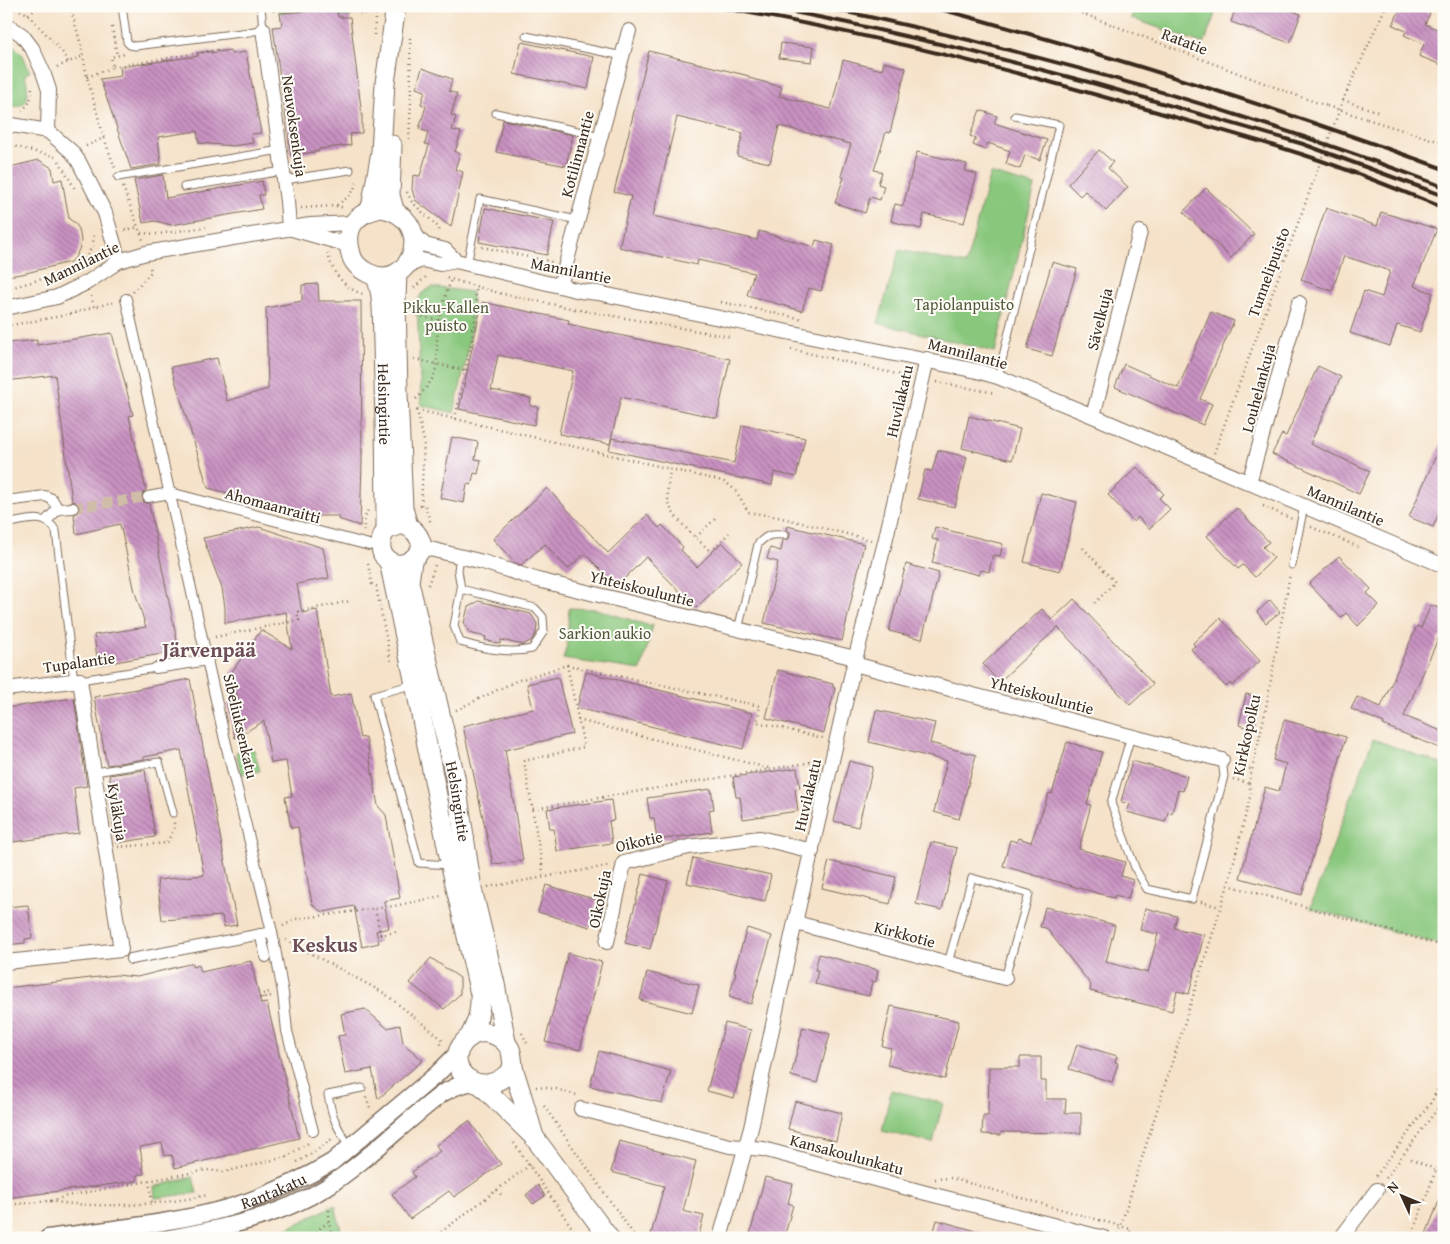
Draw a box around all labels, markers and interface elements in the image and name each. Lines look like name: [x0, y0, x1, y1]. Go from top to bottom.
street label: Ratatie: [1158, 21, 1212, 61]
street label: Neuvoksenkuja: [276, 74, 314, 179]
street label: Kotilinnantie: [554, 108, 600, 200]
street label: Tunnelipuisto: [1241, 224, 1295, 320]
street label: Mannilantie: [39, 234, 123, 292]
street label: Mannilantie: [529, 250, 613, 290]
street label: Sävelkuja: [1080, 285, 1118, 353]
park label: Tapiolanpuisto: [914, 292, 1014, 316]
park label: Pikku-Kallen puisto: [403, 295, 489, 337]
street label: Mannilantie: [925, 331, 1011, 375]
street label: Louhelankuja: [1235, 341, 1281, 435]
street label: Huvilakatu: [879, 362, 919, 440]
street label: Helsingintie: [372, 363, 397, 445]
street label: Mannilantie: [1304, 478, 1388, 532]
street label: Ahomaanraitti: [222, 481, 324, 529]
street label: Yhteiskouluntie: [587, 563, 697, 613]
park label: Sarkion aukio: [559, 621, 651, 645]
district label: Järvenpää: [159, 634, 256, 665]
street label: Tupalantie: [41, 645, 117, 679]
street label: Yhteiskouluntie: [987, 670, 1097, 720]
street label: Sibeliuksenkatu: [217, 671, 265, 781]
street label: Kirkkopolku: [1226, 692, 1266, 778]
street label: Huvilakatu: [787, 756, 827, 834]
street label: Helsingintie: [440, 758, 477, 843]
street label: Kyläkuja: [102, 781, 134, 843]
street label: Oikotie: [613, 824, 665, 858]
street label: Oikokuja: [581, 867, 617, 930]
street label: Kirkkotie: [872, 914, 938, 954]
district label: Keskus: [292, 929, 358, 960]
street label: Kansakoulunkatu: [788, 1127, 907, 1181]
street label: Rantakatu: [237, 1166, 310, 1215]
north arrow: [1378, 1172, 1428, 1222]
text: N: [1382, 1176, 1404, 1197]

